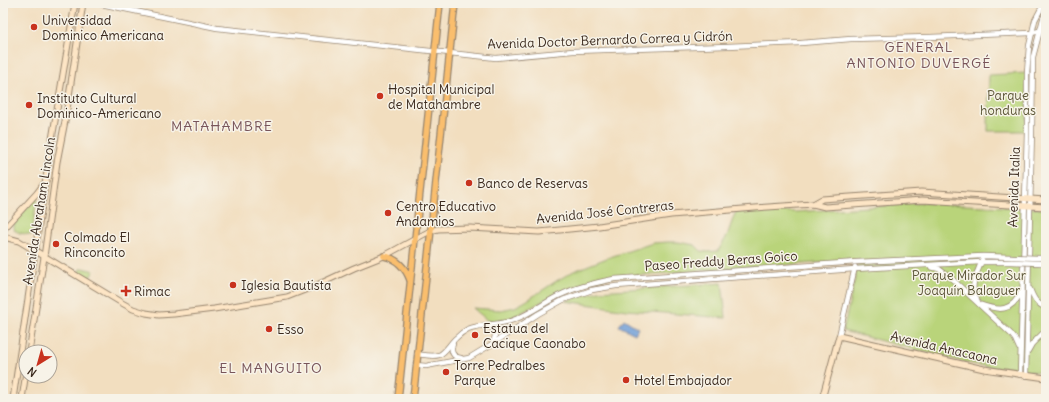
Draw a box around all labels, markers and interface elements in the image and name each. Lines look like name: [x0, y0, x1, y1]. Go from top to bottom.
place label: Universidad Dominico Americana: [42, 12, 164, 44]
marker: Universidad Dominico Americana: [29, 22, 39, 32]
street label: Avenida Doctor Bernardo Correa y Cidrón: [487, 27, 733, 53]
district label: GENERAL ANTONIO DUVERGÉ: [847, 38, 991, 72]
place label: Hospital Municipal de Matahambre: [388, 81, 494, 113]
park label: Parque honduras: [980, 87, 1036, 119]
place label: Instituto Cultural Dominico-Americano: [37, 90, 161, 122]
marker: Hospital Municipal de Matahambre: [375, 91, 385, 101]
marker: Instituto Cultural Dominico-Americano: [24, 100, 34, 110]
district label: MATAHAMBRE: [171, 117, 273, 135]
street label: Avenida Abraham Lincoln: [19, 135, 59, 286]
street label: Avenida Italia: [1004, 146, 1024, 228]
place label: Banco de Reservas: [477, 175, 588, 192]
marker: Banco de Reservas: [464, 178, 474, 188]
street label: Avenida José Contreras: [535, 196, 675, 228]
place label: Centro Educativo Andamios: [396, 198, 496, 230]
marker: Centro Educativo Andamios: [383, 208, 393, 218]
place label: Colmado El Rinconcito: [64, 229, 130, 261]
marker: Colmado El Rinconcito: [51, 239, 61, 249]
street label: Paseo Freddy Beras Goico: [644, 247, 798, 275]
park label: Parque Mirador Sur Joaquín Balaguer: [912, 267, 1027, 299]
place label: Iglesia Bautista: [241, 277, 331, 294]
marker: Iglesia Bautista: [228, 280, 238, 290]
place label: Rimac: [134, 283, 171, 300]
marker: Rimac: [121, 286, 131, 296]
place label: Estatua del Cacique Caonabo: [483, 320, 586, 352]
place label: Esso: [277, 321, 304, 338]
marker: Esso: [264, 324, 274, 334]
street label: Avenida Anacaona: [889, 327, 999, 369]
marker: Estatua del Cacique Caonabo: [470, 330, 480, 340]
north arrow: [18, 344, 58, 384]
place label: Torre Pedralbes Parque: [454, 357, 545, 389]
district label: EL MANGUITO: [219, 359, 323, 377]
text: N: [25, 364, 39, 380]
marker: Torre Pedralbes Parque: [441, 367, 451, 377]
place label: Hotel Embajador: [634, 372, 733, 389]
marker: Hotel Embajador: [621, 375, 631, 385]

